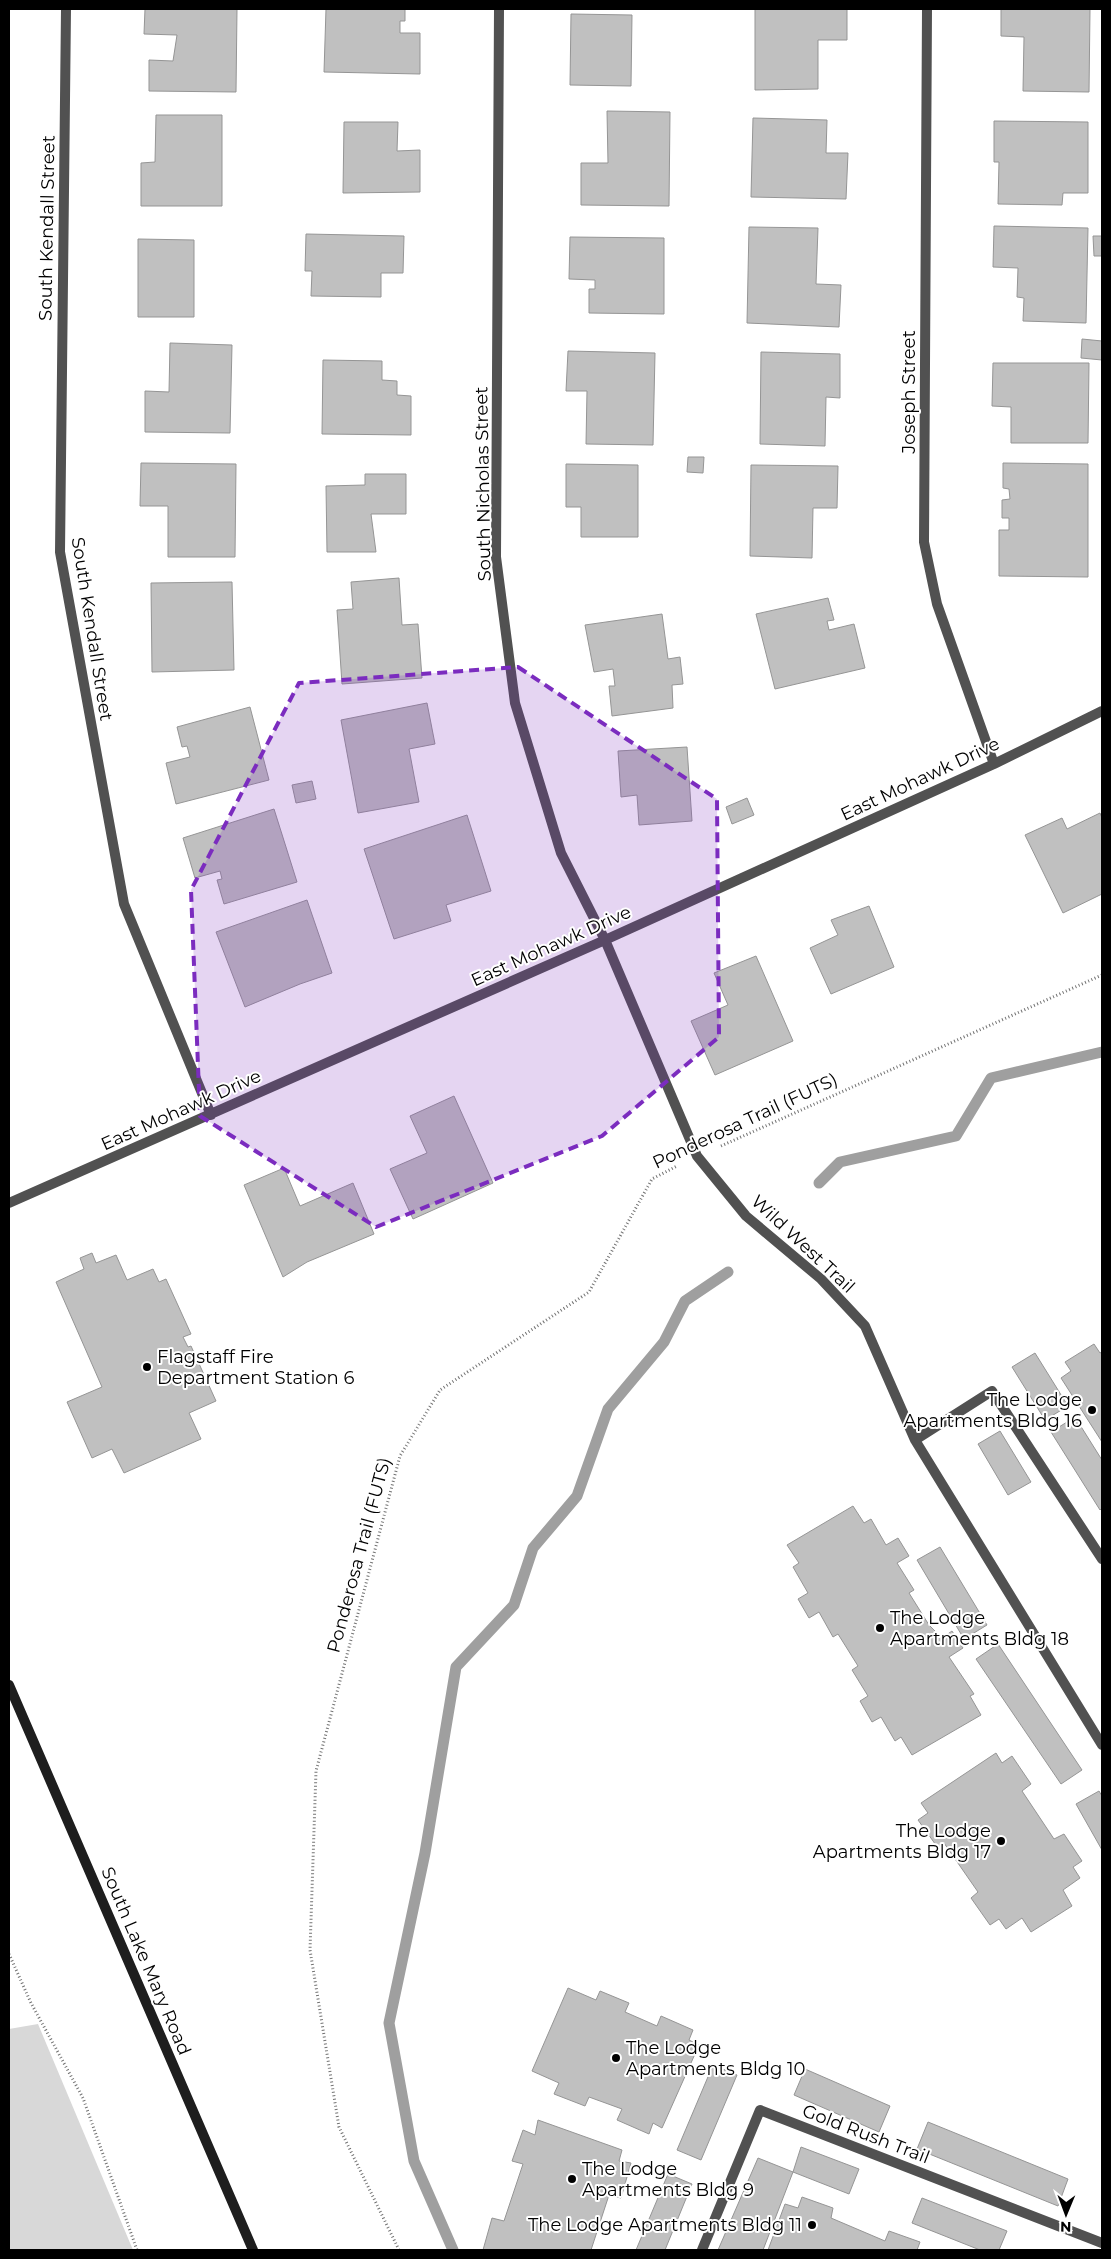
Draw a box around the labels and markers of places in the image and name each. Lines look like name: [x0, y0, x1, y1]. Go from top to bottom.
place label: Flagstaff Fire Department Station 6: [157, 1346, 354, 1389]
marker: Flagstaff Fire Department Station 6: [141, 1361, 153, 1373]
place label: The Lodge Apartments Bldg 16: [903, 1389, 1082, 1432]
marker: The Lodge Apartments Bldg 16: [1086, 1404, 1098, 1416]
place label: The Lodge Apartments Bldg 18: [890, 1607, 1069, 1650]
marker: The Lodge Apartments Bldg 18: [874, 1622, 886, 1634]
place label: The Lodge Apartments Bldg 17: [813, 1820, 991, 1863]
marker: The Lodge Apartments Bldg 17: [995, 1835, 1007, 1847]
place label: The Lodge Apartments Bldg 10: [626, 2037, 806, 2080]
marker: The Lodge Apartments Bldg 10: [610, 2052, 622, 2064]
place label: The Lodge Apartments Bldg 9: [582, 2158, 754, 2201]
marker: The Lodge Apartments Bldg 9: [566, 2173, 578, 2185]
place label: The Lodge Apartments Bldg 11: [528, 2214, 802, 2236]
marker: The Lodge Apartments Bldg 11: [806, 2219, 818, 2231]

